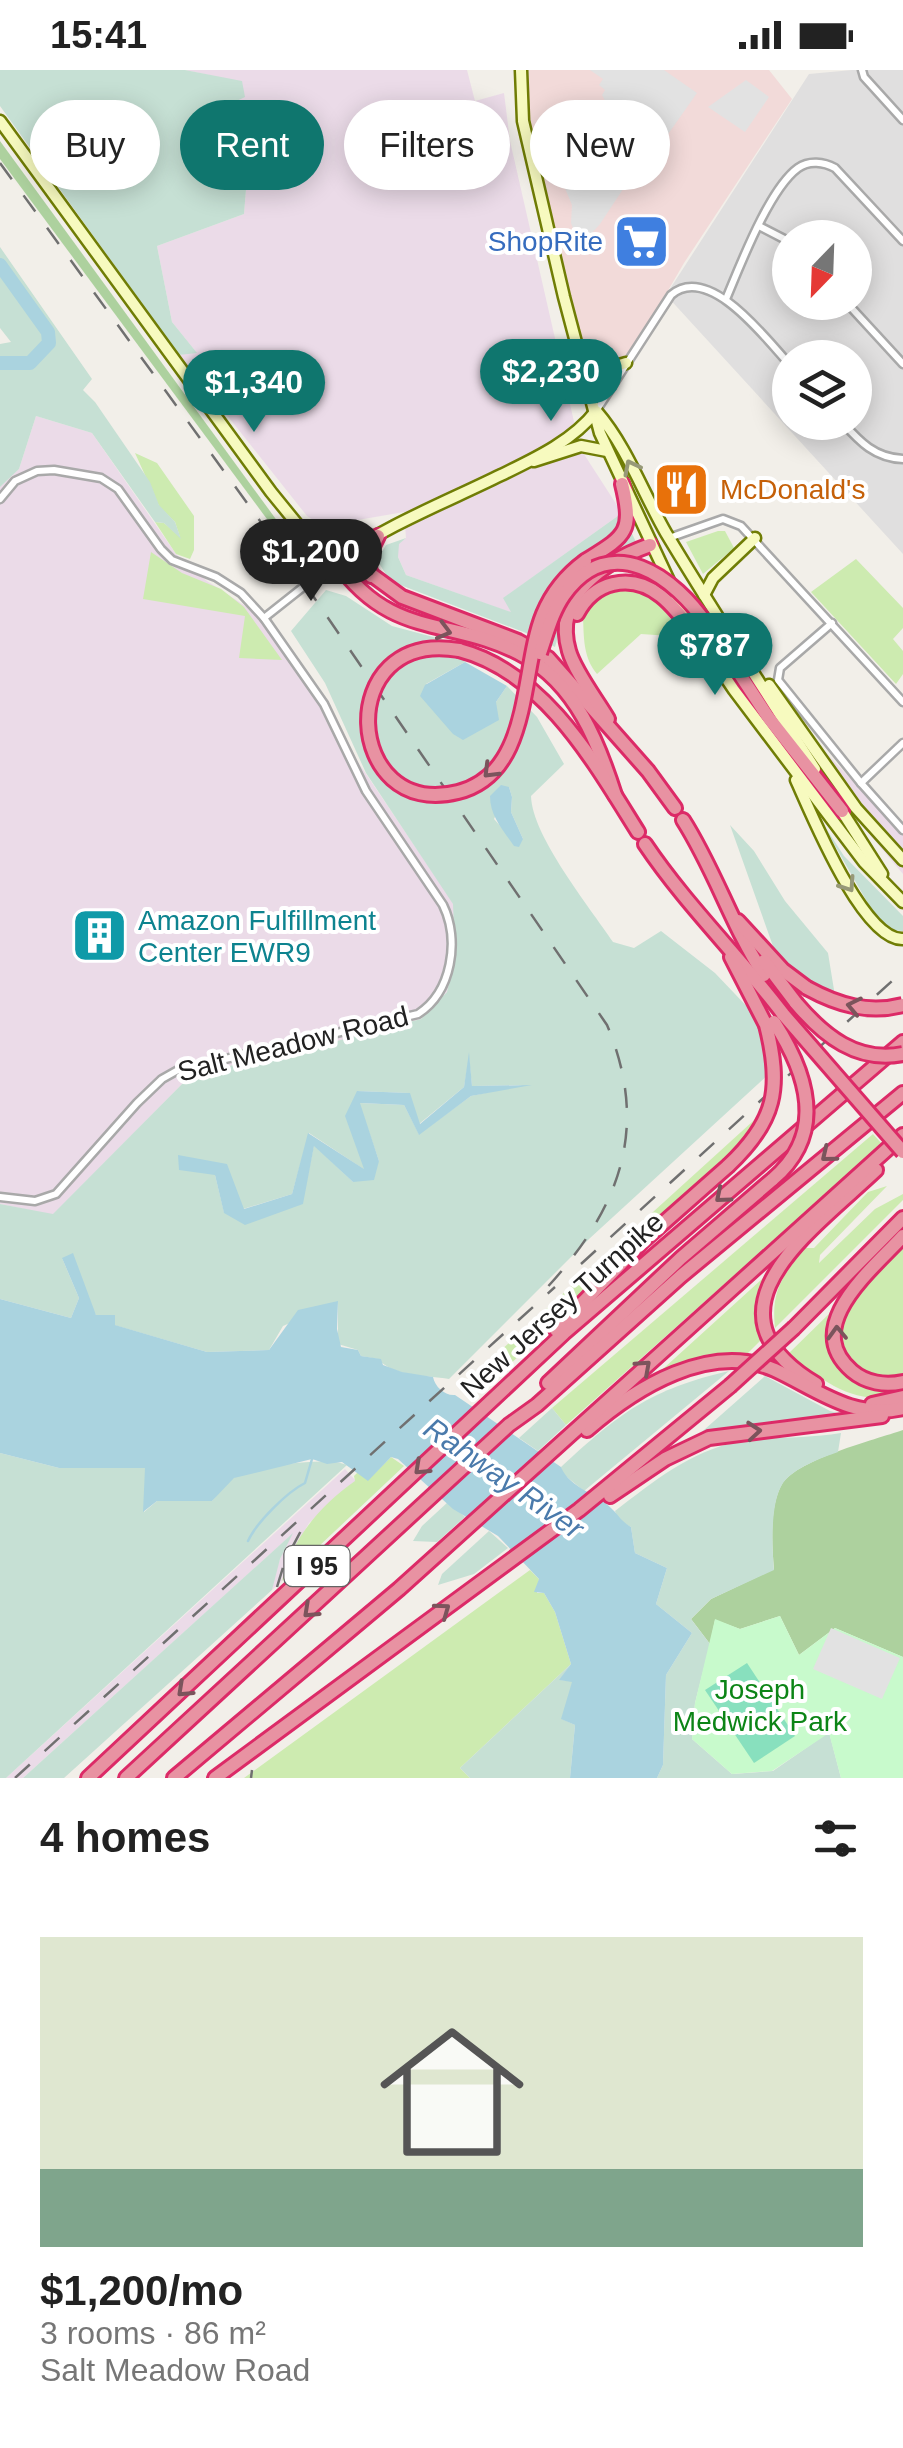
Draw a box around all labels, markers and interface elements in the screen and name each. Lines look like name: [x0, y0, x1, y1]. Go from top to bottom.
text: 15:41: [50, 14, 147, 56]
chip: Buy: [30, 100, 160, 190]
chip: Rent: [180, 100, 324, 190]
chip: Filters: [344, 100, 510, 190]
chip: New: [530, 100, 670, 190]
supermarket icon: ShopRite: [612, 211, 672, 271]
north arrow: [772, 220, 872, 320]
map controls: [772, 220, 872, 440]
place label: ShopRite: [488, 226, 603, 257]
pin: $2,230: [470, 339, 632, 424]
button: layers: [772, 340, 872, 440]
pin: $1,340: [173, 350, 335, 435]
text: $2,230: [502, 353, 600, 389]
text: $1,340: [205, 364, 303, 400]
restaurant icon: McDonald's: [651, 459, 711, 519]
one-way arrow: [624, 460, 643, 478]
place label: McDonald's: [720, 474, 865, 505]
pin: $1,200: [230, 519, 392, 604]
text: $1,200: [262, 533, 360, 569]
pin: $787: [656, 613, 774, 698]
one-way arrow: [435, 619, 452, 640]
text: $787: [679, 627, 751, 663]
one-way arrow: [484, 759, 502, 777]
one-way arrow: [836, 874, 854, 893]
place label: Amazon Fulfillment Center EWR9: [138, 905, 376, 968]
building icon: Amazon Fulfillment Center EWR9: [69, 906, 129, 966]
one-way arrow: [846, 996, 863, 1017]
street label: Salt Meadow Road: [174, 1000, 412, 1088]
one-way arrow: [821, 1143, 839, 1161]
one-way arrow: [715, 1184, 734, 1202]
street label: New Jersey Turnpike: [454, 1206, 670, 1404]
one-way arrow: [827, 1325, 848, 1340]
one-way arrow: [632, 1360, 651, 1378]
water label: Rahway River: [418, 1411, 591, 1546]
one-way arrow: [746, 1420, 762, 1442]
one-way arrow: [415, 1456, 433, 1474]
road number: I 95: [284, 1546, 350, 1586]
one-way arrow: [303, 1599, 322, 1617]
one-way arrow: [432, 1605, 450, 1622]
park label: Joseph Medwick Park: [673, 1674, 848, 1737]
one-way arrow: [177, 1678, 196, 1696]
icon: filters: [808, 1811, 863, 1866]
text: 4 homes: [40, 1814, 210, 1861]
icon: home: [362, 2002, 542, 2182]
text: $1,200/mo: [40, 2267, 243, 2314]
text: 3 rooms · 86 m²: [40, 2315, 266, 2351]
text: Salt Meadow Road: [40, 2352, 310, 2388]

